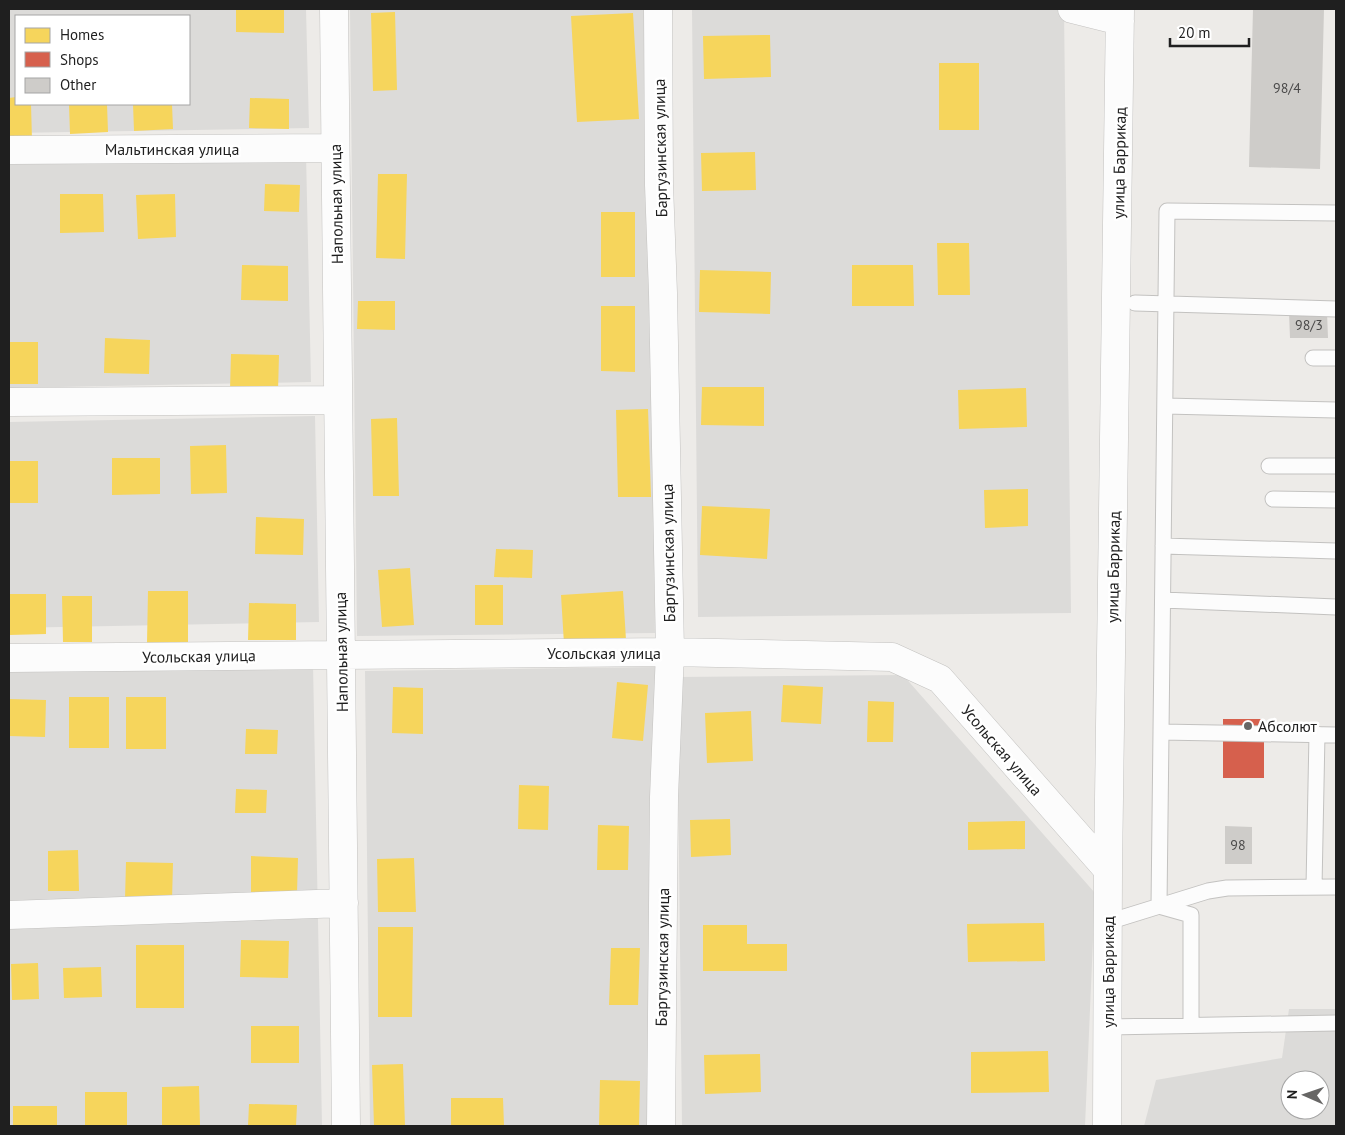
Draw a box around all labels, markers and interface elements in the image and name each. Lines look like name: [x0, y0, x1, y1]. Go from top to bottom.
legend: [15, 15, 190, 105]
scale bar: [1170, 15, 1249, 47]
text: 20 m: [1178, 23, 1211, 42]
text: Homes: [60, 25, 104, 44]
text: Shops: [60, 50, 99, 69]
text: Other: [60, 75, 96, 94]
street label: Баргузинская улица: [649, 79, 671, 217]
house number: 98/4: [1273, 79, 1301, 97]
street label: улица Баррикад: [1108, 106, 1130, 219]
street label: Мальтинская улица: [105, 139, 239, 159]
street label: Напольная улица: [325, 144, 347, 264]
house number: 98/3: [1295, 316, 1323, 334]
street label: Баргузинская улица: [657, 484, 679, 622]
street label: улица Баррикад: [1102, 510, 1124, 623]
street label: Напольная улица: [330, 592, 352, 712]
street label: Усольская улица: [547, 643, 661, 663]
street label: Усольская улица: [142, 645, 256, 667]
street label: Усольская улица: [957, 701, 1047, 799]
place label: Абсолют: [1258, 716, 1318, 736]
marker: Абсолют: [1242, 720, 1254, 732]
house number: 98: [1230, 836, 1246, 854]
street label: Баргузинская улица: [651, 888, 673, 1026]
street label: улица Баррикад: [1098, 916, 1118, 1028]
north arrow: [1280, 1070, 1330, 1120]
text: N: [1283, 1090, 1301, 1099]

